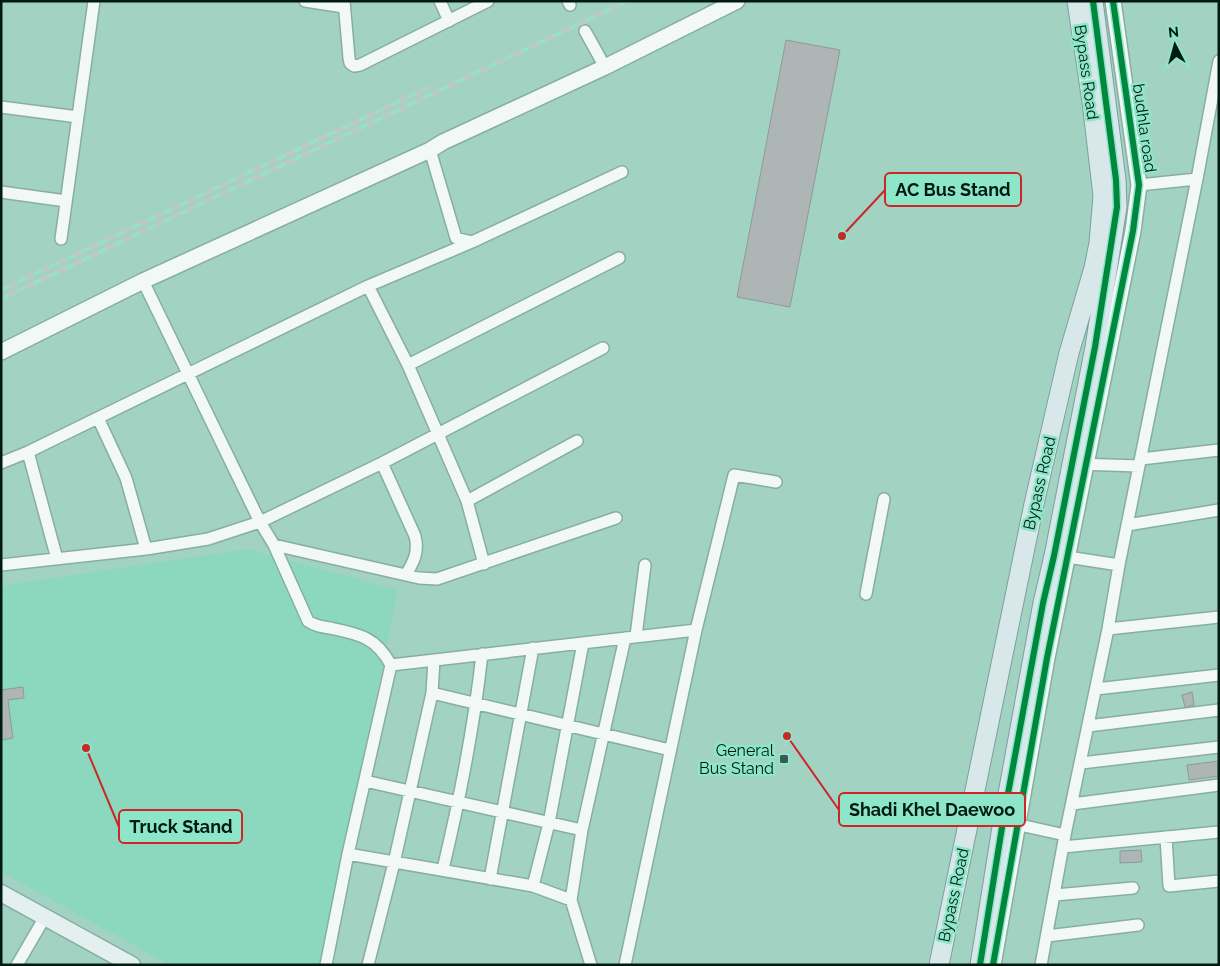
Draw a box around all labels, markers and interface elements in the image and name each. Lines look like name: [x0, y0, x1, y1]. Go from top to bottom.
north arrow: [1150, 20, 1200, 70]
street label: Bypass Road: [1070, 23, 1103, 121]
text: N: [1167, 24, 1180, 41]
street label: budhla road: [1129, 83, 1160, 174]
callout: AC Bus Stand: [885, 173, 1021, 206]
text: AC Bus Stand: [895, 179, 1011, 200]
street label: Bypass Road: [1019, 434, 1060, 532]
place label: General Bus Stand: [699, 741, 775, 778]
marker: General Bus Stand: [778, 753, 790, 765]
callout: Shadi Khel Daewoo: [839, 793, 1025, 826]
text: Shadi Khel Daewoo: [849, 799, 1015, 820]
callout: Truck Stand: [119, 810, 242, 843]
text: Truck Stand: [129, 816, 233, 837]
street label: Bypass Road: [934, 846, 973, 944]

